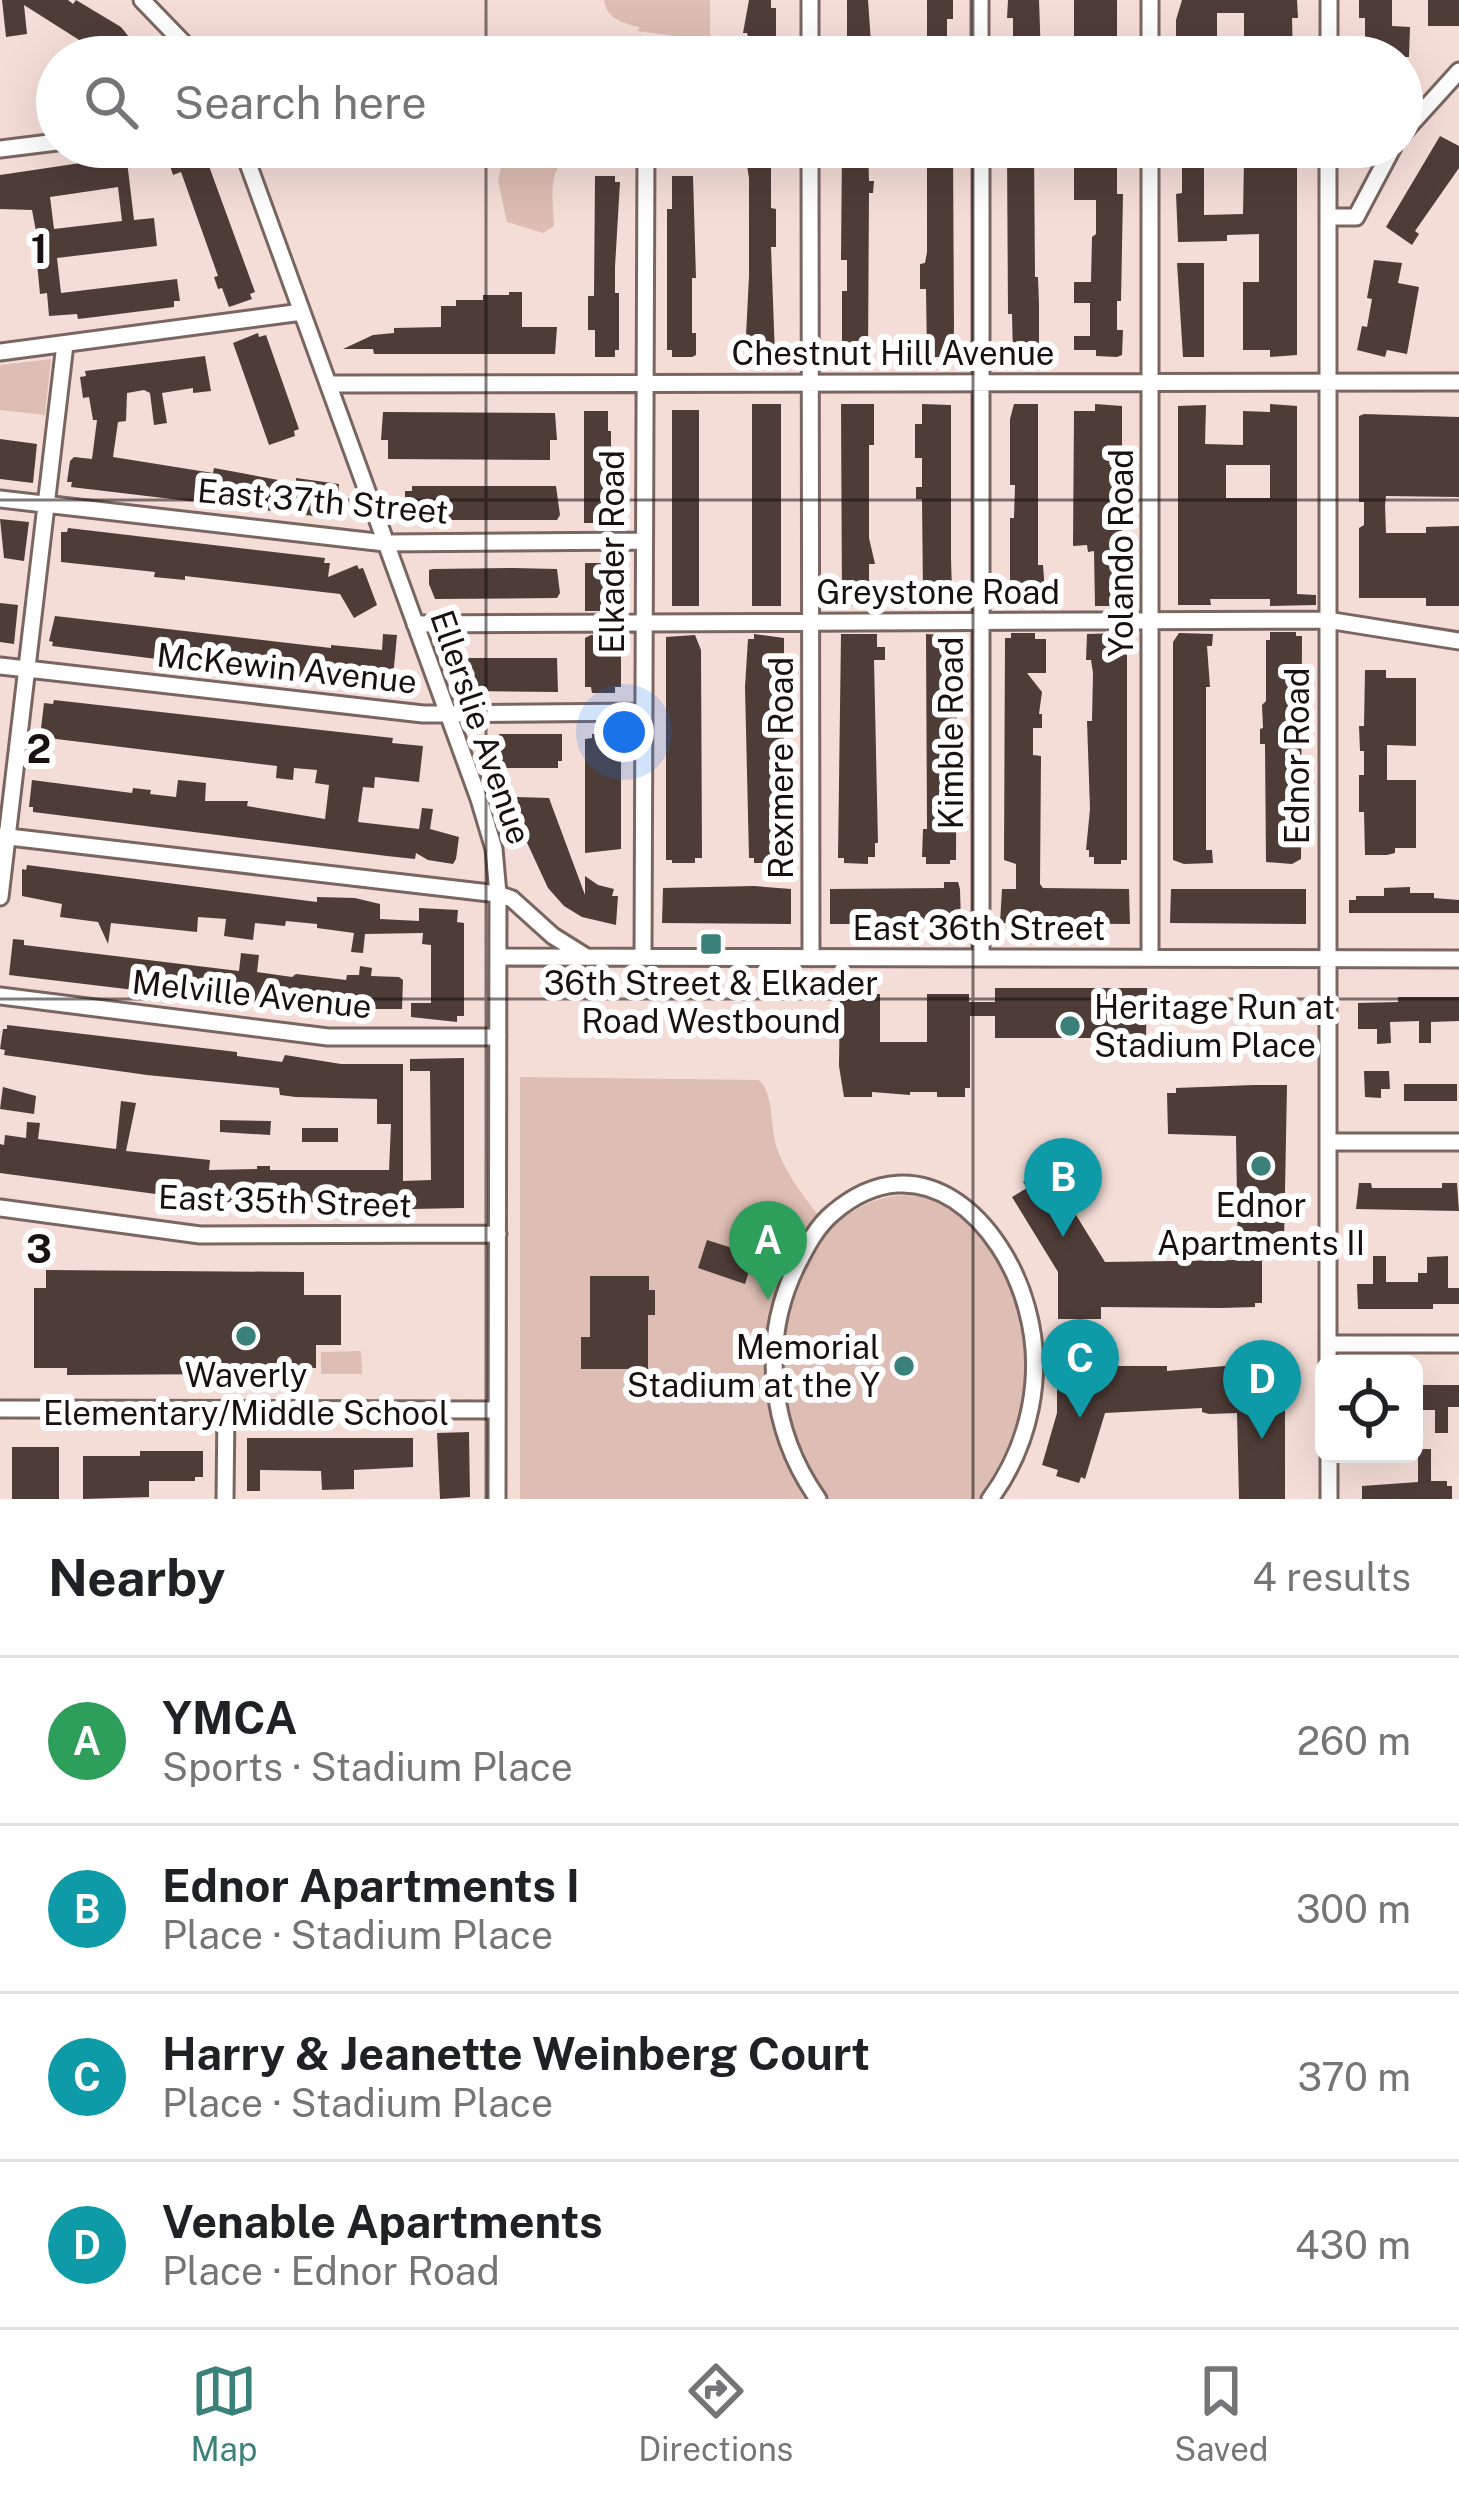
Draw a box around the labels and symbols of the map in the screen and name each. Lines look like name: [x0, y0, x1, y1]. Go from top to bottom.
text: 1: [31, 226, 47, 272]
street label: Chestnut Hill Avenue: [731, 334, 1055, 372]
street label: Yolando Road: [1102, 449, 1140, 657]
street label: Elkader Road: [593, 450, 631, 654]
street label: East 37th Street: [196, 471, 450, 531]
street label: Greystone Road: [816, 573, 1060, 611]
street label: Ellerslie Avenue: [423, 605, 539, 849]
street label: McKewin Avenue: [155, 635, 419, 701]
street label: Kimble Road: [932, 637, 970, 829]
street label: Rexmere Road: [762, 657, 800, 879]
street label: Ednor Road: [1278, 668, 1316, 844]
your location: [594, 702, 654, 762]
text: 2: [27, 726, 51, 772]
street label: East 36th Street: [853, 909, 1105, 947]
marker: 36th Street & Elkader Road Westbound: [698, 931, 724, 957]
street label: Melville Avenue: [130, 963, 374, 1025]
place label: 36th Street & Elkader Road Westbound: [544, 964, 878, 1040]
place label: Heritage Run at Stadium Place: [1094, 988, 1335, 1064]
marker: Heritage Run at Stadium Place: [1057, 1013, 1083, 1039]
pin: B: [1024, 1138, 1102, 1237]
marker: Ednor Apartments II: [1248, 1153, 1274, 1179]
street label: East 35th Street: [158, 1178, 412, 1224]
place label: Ednor Apartments II: [1157, 1186, 1365, 1262]
pin: A: [729, 1201, 807, 1300]
text: 3: [26, 1226, 52, 1272]
pin: C: [1041, 1319, 1119, 1418]
marker: Waverly Elementary/Middle School: [233, 1323, 259, 1349]
place label: Memorial Stadium at the Y: [627, 1328, 880, 1404]
pin: D: [1223, 1340, 1301, 1439]
marker: Memorial Stadium at the Y: [891, 1353, 917, 1379]
place label: Waverly Elementary/Middle School: [43, 1356, 449, 1432]

